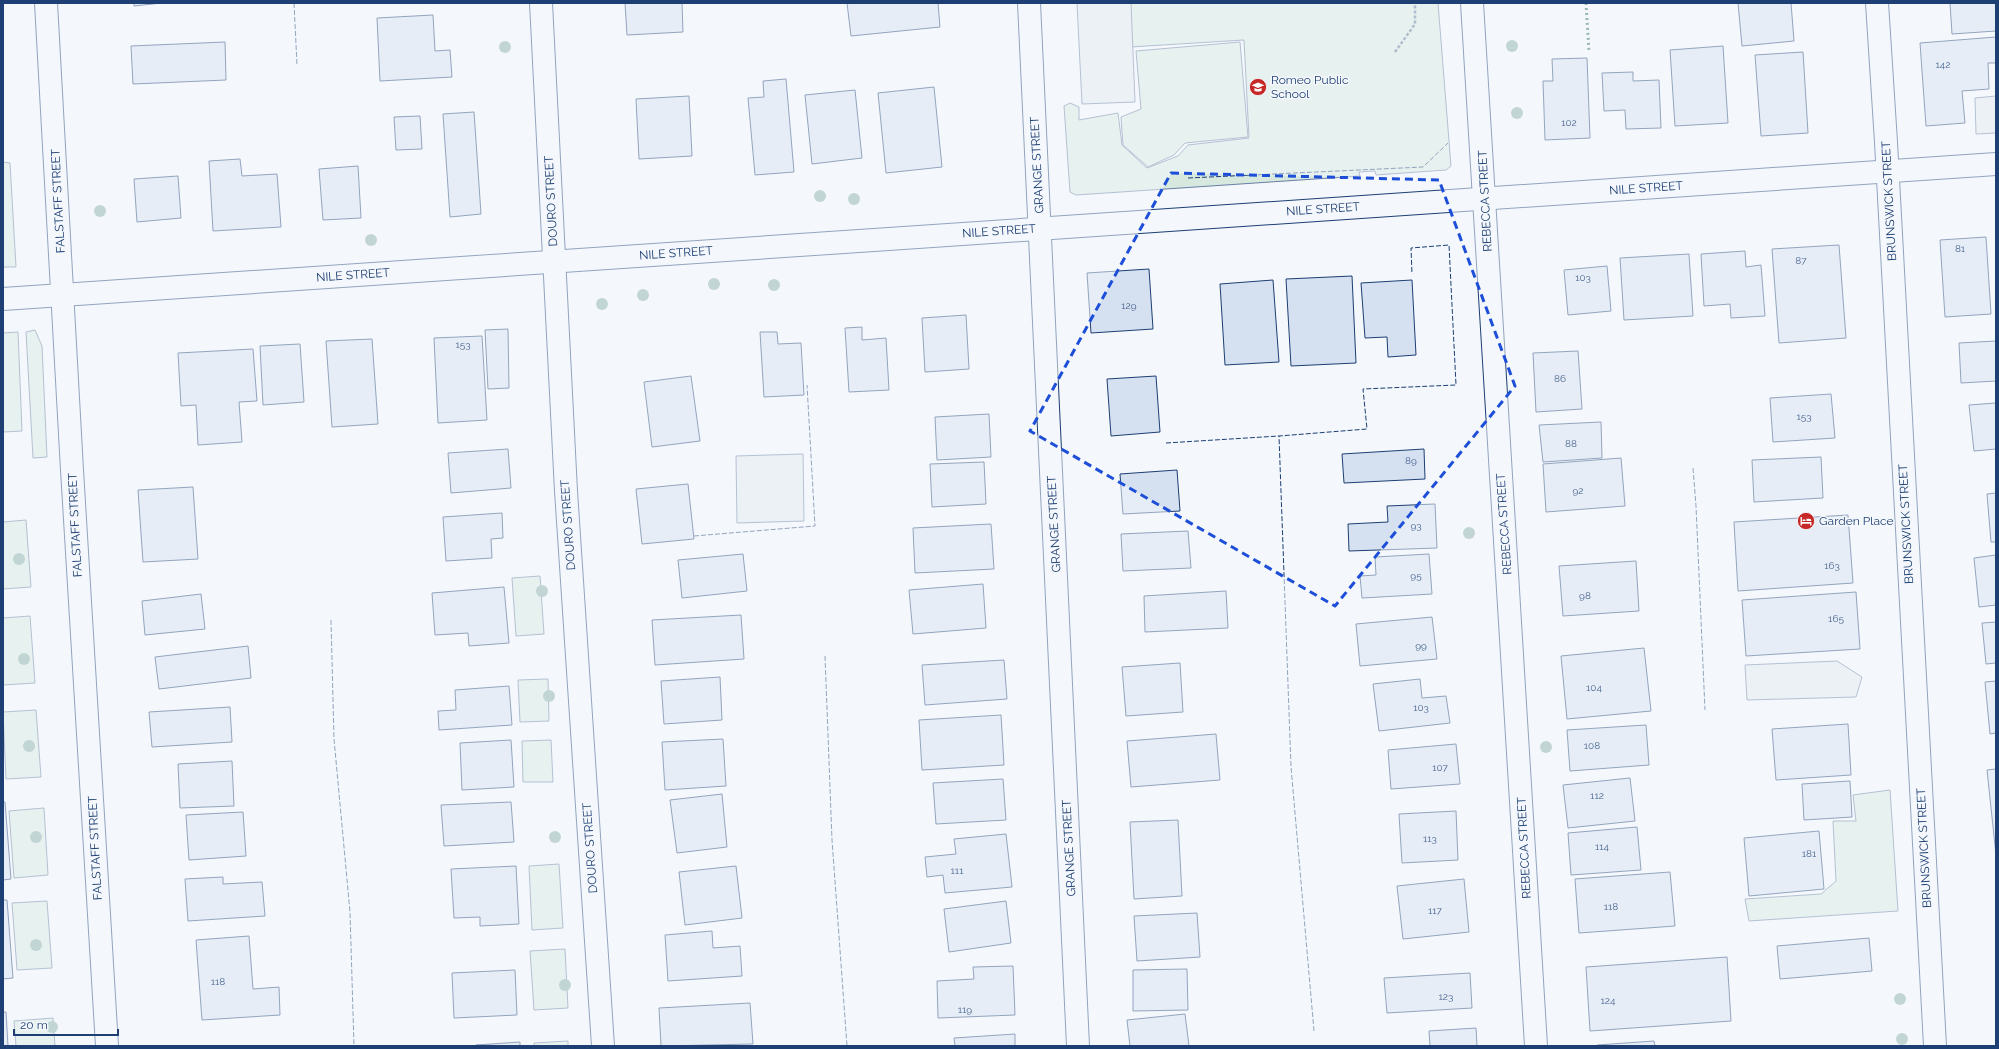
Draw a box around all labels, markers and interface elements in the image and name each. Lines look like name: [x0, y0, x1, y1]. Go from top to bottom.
house number: 142: [1936, 59, 1950, 70]
place label: Romeo Public School: [1271, 73, 1349, 101]
school or university icon: Romeo Public School: [1248, 77, 1268, 97]
street label: GRANGE STREET: [1027, 115, 1047, 214]
house number: 102: [1561, 117, 1577, 128]
street label: BRUNSWICK STREET: [1879, 140, 1899, 261]
street label: FALSTAFF STREET: [48, 148, 68, 254]
street label: REBECCA STREET: [1475, 149, 1495, 252]
street label: DOURO STREET: [542, 155, 560, 247]
street label: NILE STREET: [1609, 178, 1684, 198]
street label: NILE STREET: [1286, 199, 1361, 219]
street label: NILE STREET: [962, 221, 1037, 241]
street label: NILE STREET: [639, 243, 714, 263]
house number: 81: [1955, 243, 1966, 254]
house number: 87: [1795, 255, 1807, 266]
street label: NILE STREET: [316, 265, 391, 285]
house number: 103: [1575, 272, 1591, 283]
house number: 129: [1121, 300, 1137, 311]
house number: 153: [455, 339, 471, 350]
house number: 86: [1554, 373, 1566, 384]
house number: 153: [1796, 411, 1812, 422]
house number: 88: [1565, 438, 1577, 449]
house number: 89: [1405, 455, 1417, 466]
street label: BRUNSWICK STREET: [1896, 463, 1916, 584]
street label: FALSTAFF STREET: [65, 472, 85, 578]
street label: REBECCA STREET: [1493, 472, 1515, 575]
street label: GRANGE STREET: [1044, 474, 1064, 573]
street label: DOURO STREET: [558, 478, 578, 571]
house number: 92: [1572, 485, 1584, 496]
hotel icon: Garden Place: [1796, 511, 1816, 531]
place label: Garden Place: [1819, 514, 1894, 528]
house number: 93: [1410, 520, 1422, 531]
house number: 163: [1824, 560, 1840, 571]
house number: 95: [1410, 570, 1422, 581]
house number: 98: [1579, 590, 1591, 601]
house number: 165: [1828, 613, 1844, 624]
house number: 99: [1415, 640, 1427, 651]
house number: 104: [1586, 682, 1602, 693]
house number: 103: [1413, 702, 1429, 713]
house number: 108: [1584, 740, 1600, 751]
house number: 107: [1432, 762, 1448, 773]
street label: BRUNSWICK STREET: [1914, 787, 1934, 908]
house number: 112: [1590, 790, 1604, 801]
street label: FALSTAFF STREET: [85, 795, 105, 901]
street label: REBECCA STREET: [1514, 796, 1534, 899]
street label: GRANGE STREET: [1059, 798, 1079, 897]
street label: DOURO STREET: [580, 801, 600, 894]
house number: 113: [1423, 833, 1437, 844]
house number: 114: [1595, 841, 1610, 852]
house number: 181: [1802, 848, 1817, 859]
house number: 111: [951, 865, 964, 876]
house number: 118: [1604, 901, 1618, 912]
house number: 117: [1428, 905, 1443, 916]
house number: 118: [211, 976, 225, 987]
house number: 123: [1439, 991, 1453, 1002]
house number: 124: [1601, 995, 1616, 1006]
house number: 119: [958, 1004, 972, 1015]
scale bar: [14, 1011, 118, 1037]
text: 20 m: [20, 1018, 48, 1032]

